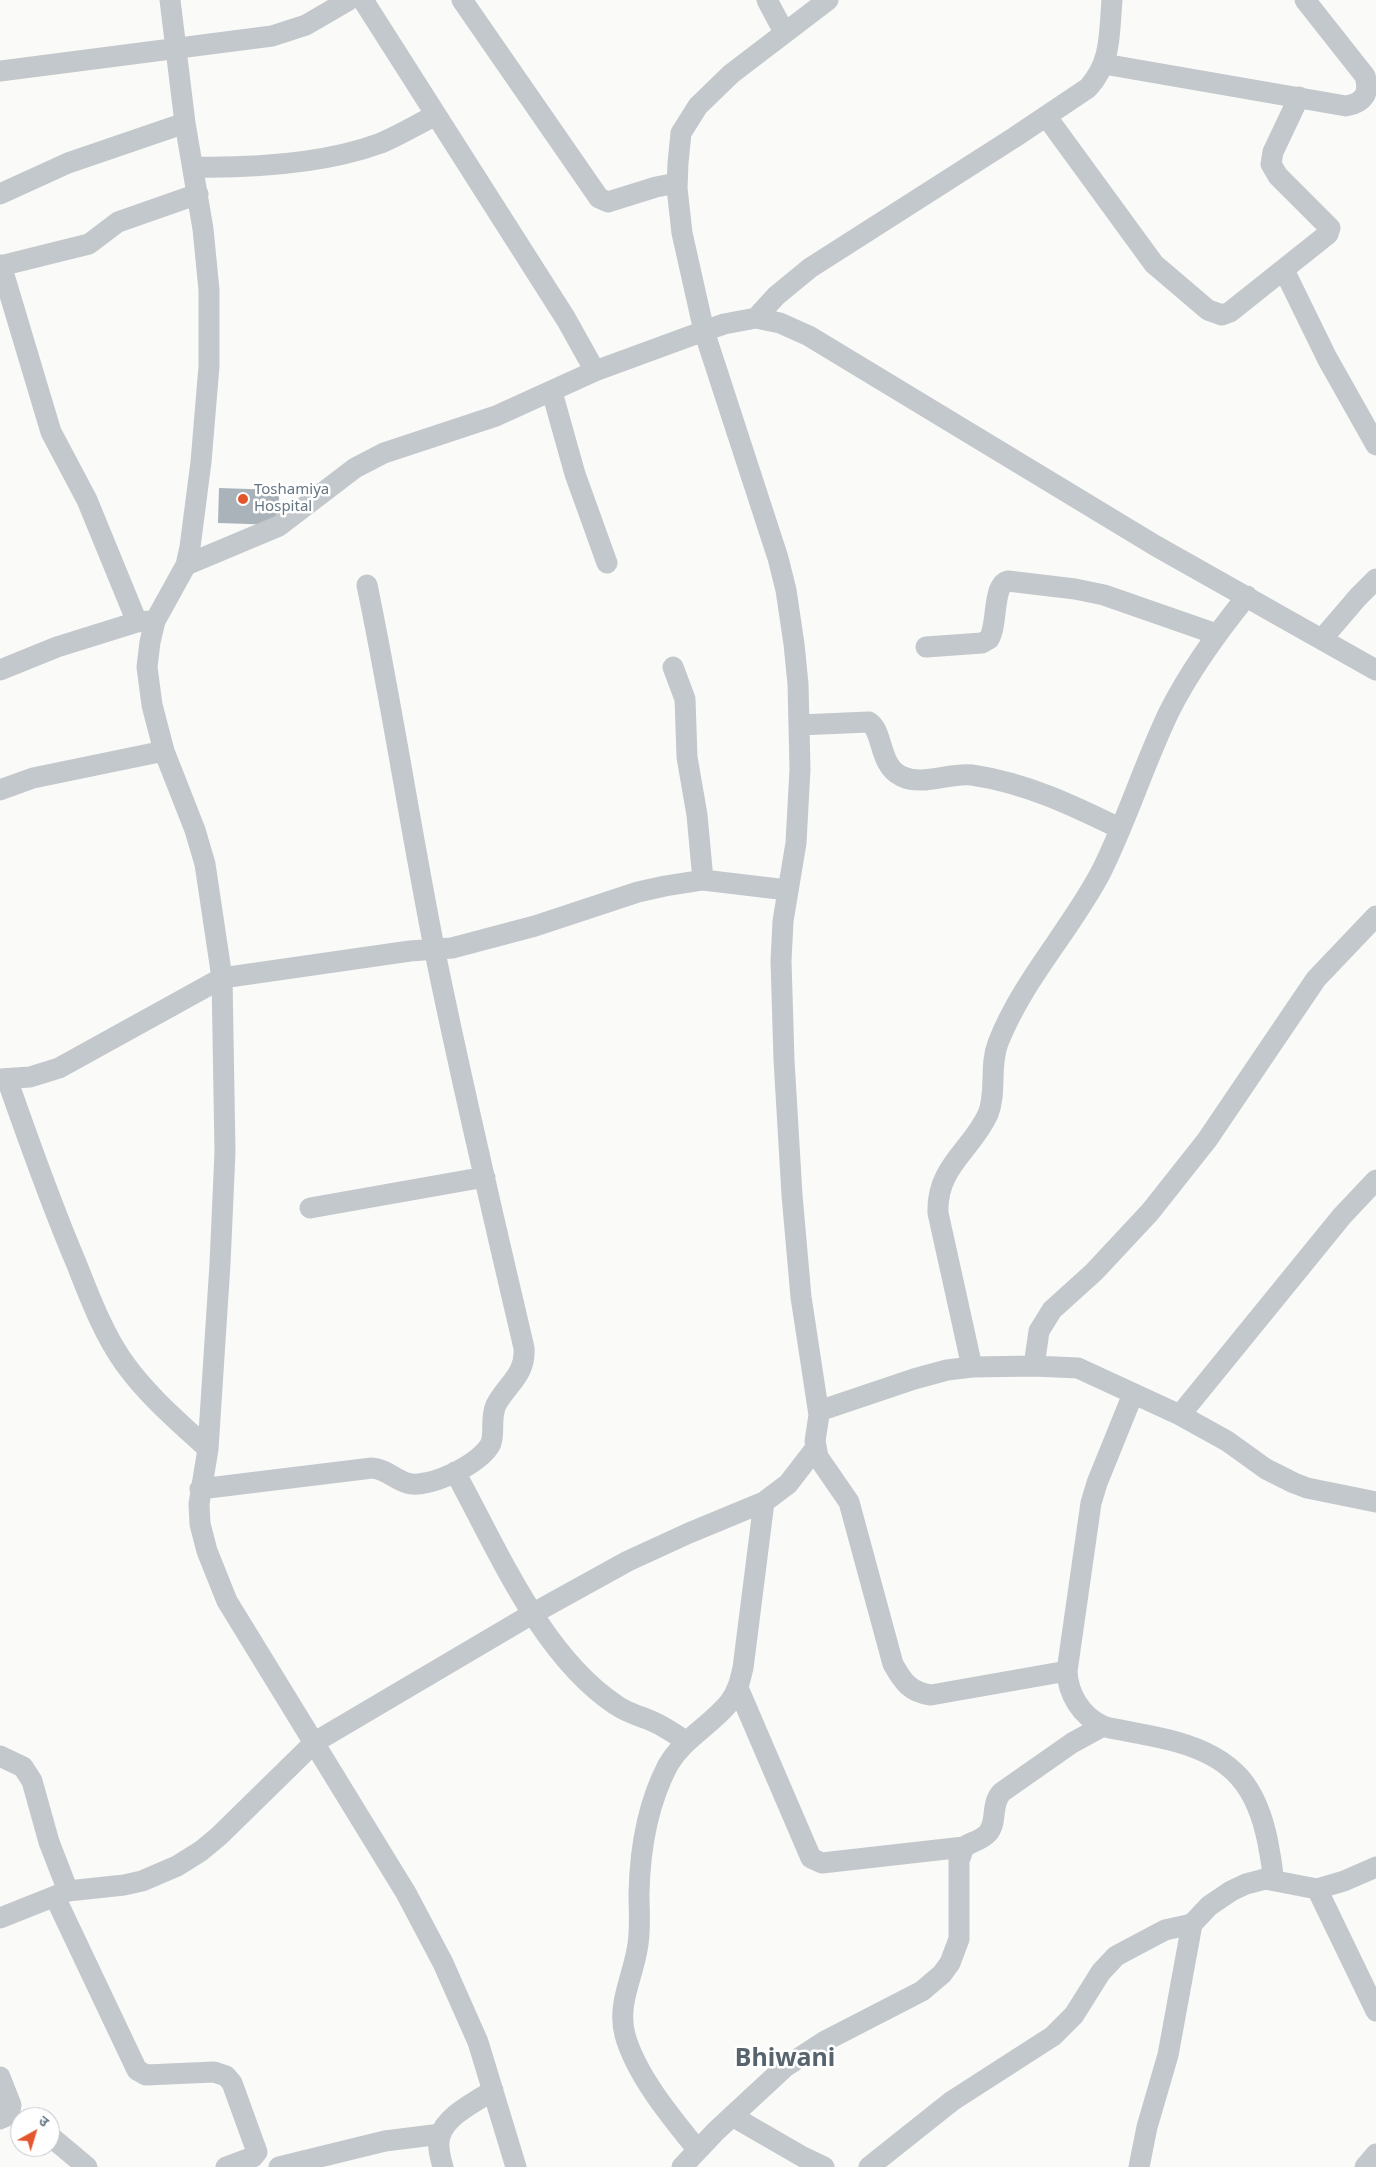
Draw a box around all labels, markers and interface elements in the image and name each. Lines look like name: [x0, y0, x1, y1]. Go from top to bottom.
place label: Toshamiya Hospital: [254, 481, 329, 516]
marker: Toshamiya Hospital: [236, 492, 250, 506]
district label: Bhiwani: [735, 2044, 835, 2074]
north arrow: [10, 2107, 60, 2157]
text: उ: [35, 2111, 53, 2131]

